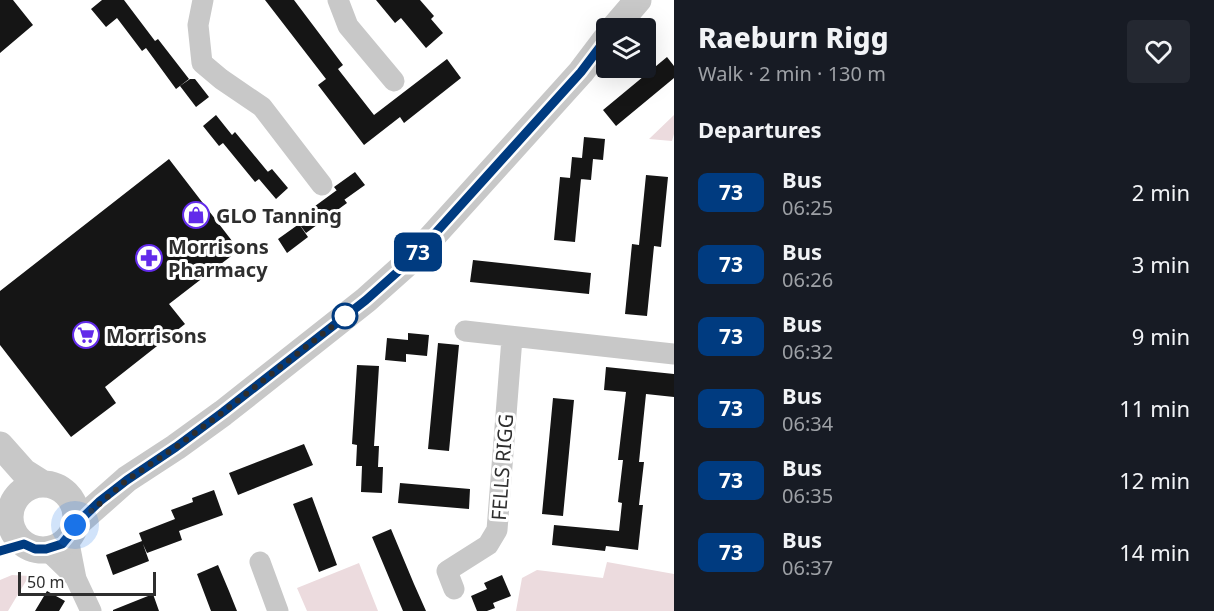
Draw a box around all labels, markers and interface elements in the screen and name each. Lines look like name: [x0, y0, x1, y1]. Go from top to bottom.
map controls: [596, 18, 656, 78]
button: layers: [596, 18, 656, 78]
text: Raeburn Rigg: [698, 18, 889, 56]
button: heart: [1127, 20, 1190, 83]
text: Walk · 2 min · 130 m: [698, 60, 886, 87]
text: Departures: [698, 114, 822, 144]
text: Bus: [782, 164, 822, 194]
text: 2 min: [1132, 177, 1190, 207]
text: 73: [719, 178, 743, 206]
text: 06:25: [782, 194, 833, 221]
shop icon: GLO Tanning: [181, 200, 211, 230]
place label: GLO Tanning: [216, 202, 342, 229]
line badge: 73: [391, 232, 445, 272]
place label: Morrisons Pharmacy: [168, 233, 269, 283]
text: Bus: [782, 236, 822, 266]
text: 73: [406, 238, 430, 266]
pharmacy icon: Morrisons Pharmacy: [134, 243, 164, 273]
text: 3 min: [1132, 249, 1190, 279]
text: 73: [719, 250, 743, 278]
text: 06:26: [782, 266, 833, 293]
unlabelled marker: [332, 303, 358, 329]
text: Bus: [782, 308, 822, 338]
supermarket icon: Morrisons: [71, 320, 101, 350]
text: 9 min: [1132, 321, 1190, 351]
place label: Morrisons: [106, 322, 207, 349]
text: 73: [719, 322, 743, 350]
text: 06:32: [782, 338, 833, 365]
text: Bus: [782, 380, 822, 410]
text: 11 min: [1119, 393, 1190, 423]
text: 73: [719, 394, 743, 422]
text: 06:34: [782, 410, 833, 437]
street label: FELLS RIGG: [485, 413, 519, 521]
text: Bus: [782, 452, 822, 482]
text: 12 min: [1119, 465, 1190, 495]
text: 73: [719, 466, 743, 494]
text: 06:35: [782, 482, 833, 509]
your location: [60, 510, 90, 540]
text: Bus: [782, 524, 822, 554]
text: 14 min: [1119, 537, 1190, 567]
text: 73: [719, 538, 743, 566]
text: 06:37: [782, 554, 833, 581]
scale bar: [18, 569, 156, 596]
text: 50 m: [27, 571, 64, 593]

